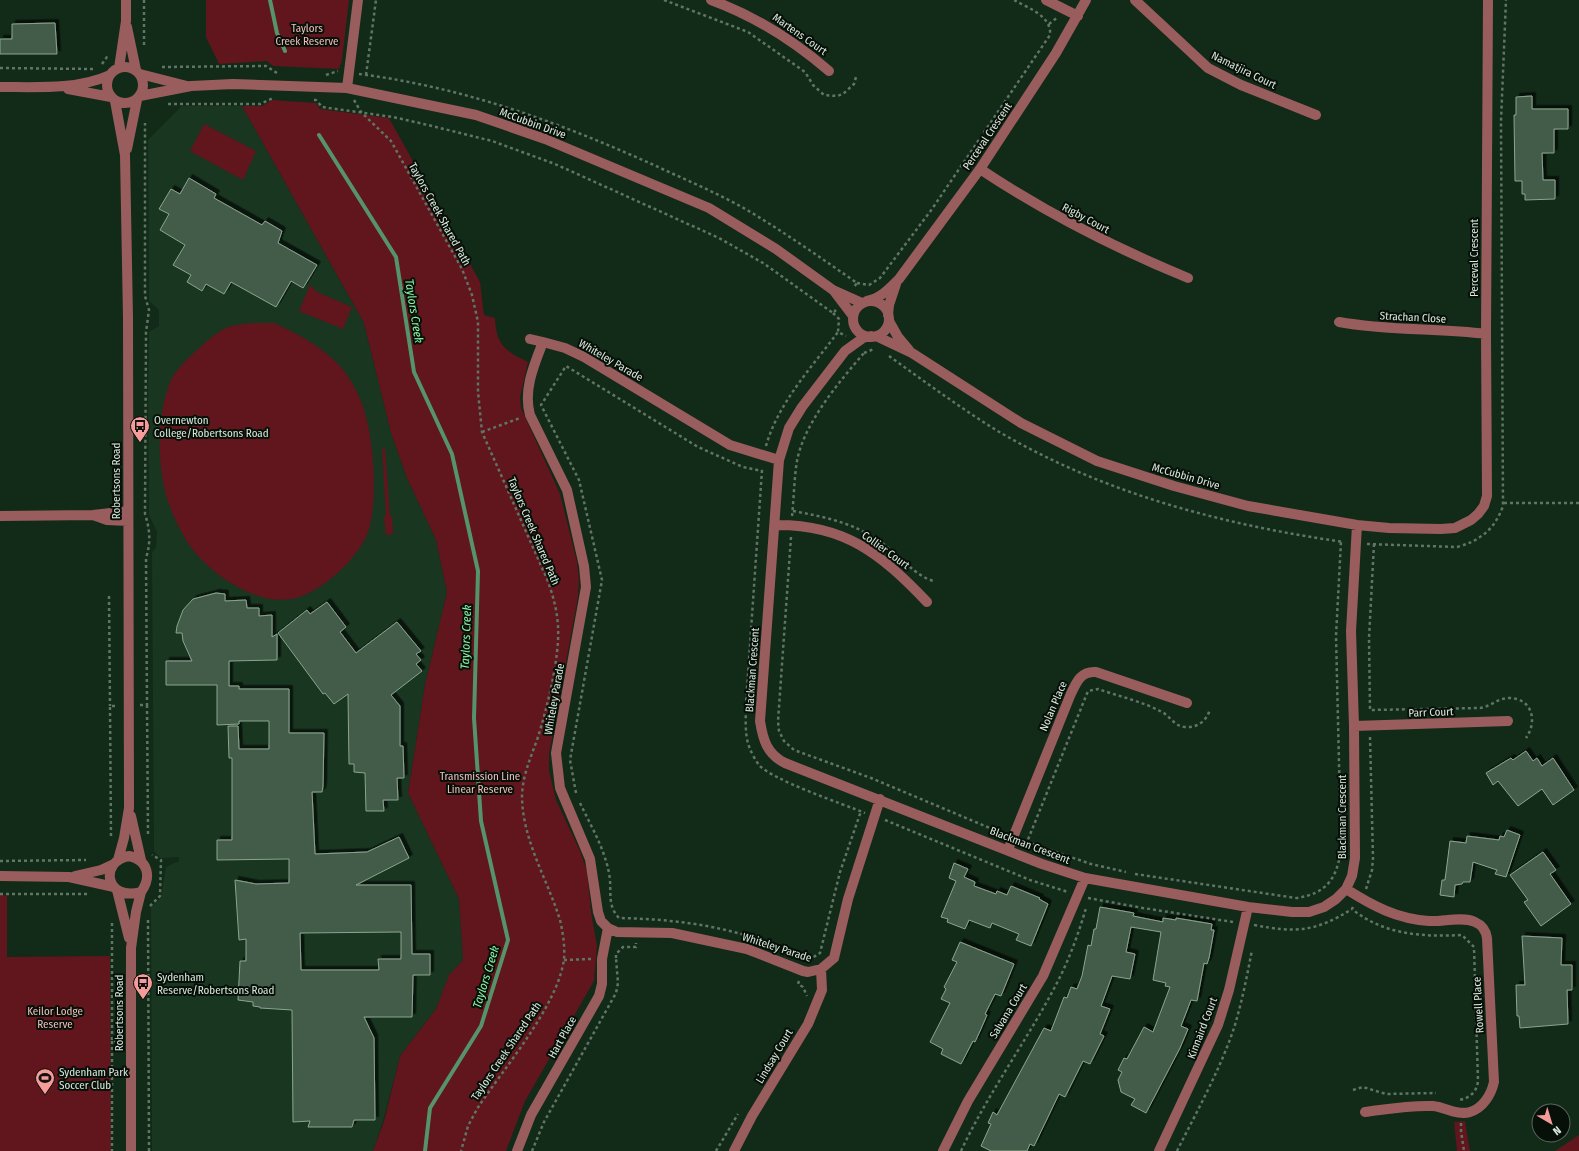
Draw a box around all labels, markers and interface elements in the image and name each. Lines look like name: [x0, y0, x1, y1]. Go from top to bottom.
street label: Martens Court: [770, 11, 830, 58]
park label: Taylors Creek Reserve: [275, 22, 339, 48]
street label: Namatjira Court: [1209, 49, 1279, 92]
street label: Perceval Crescent: [960, 100, 1015, 172]
street label: McCubbin Drive: [498, 105, 568, 142]
street label: Taylors Creek Shared Path: [406, 160, 473, 268]
street label: Rigby Court: [1060, 201, 1112, 236]
street label: Perceval Crescent: [1468, 219, 1481, 297]
water label: Taylors Creek: [402, 278, 426, 344]
street label: Strachan Close: [1379, 309, 1447, 326]
street label: Whiteley Parade: [576, 337, 645, 384]
place label: Overnewton College/Robertsons Road: [154, 414, 269, 440]
bus stop icon: Overnewton College/Robertsons Road: [129, 415, 151, 443]
street label: Robertsons Road: [110, 443, 123, 519]
street label: McCubbin Drive: [1151, 461, 1221, 492]
street label: Taylors Creek Shared Path: [505, 475, 562, 587]
street label: Collier Court: [859, 529, 912, 572]
water label: Taylors Creek: [458, 604, 474, 670]
street label: Blackman Crescent: [743, 627, 762, 713]
street label: Whiteley Parade: [542, 662, 567, 736]
street label: Nolan Place: [1037, 679, 1070, 733]
street label: Parr Court: [1408, 705, 1454, 720]
park label: Transmission Line Linear Reserve: [440, 770, 520, 796]
street label: Blackman Crescent: [1336, 774, 1349, 859]
street label: Blackman Crescent: [988, 824, 1072, 867]
street label: Whiteley Parade: [741, 930, 813, 965]
water label: Taylors Creek: [470, 944, 502, 1010]
place label: Sydenham Reserve/Robertsons Road: [157, 971, 274, 997]
bus stop icon: Sydenham Reserve/Robertsons Road: [132, 972, 154, 1000]
street label: Robertsons Road: [113, 975, 126, 1051]
street label: Rowell Place: [1471, 976, 1486, 1034]
street label: Salvana Court: [987, 981, 1030, 1041]
street label: Kinnaird Court: [1185, 995, 1220, 1061]
street label: Taylors Creek Shared Path: [469, 1000, 544, 1103]
park label: Keilor Lodge Reserve: [27, 1005, 83, 1031]
street label: Hart Place: [546, 1014, 579, 1060]
street label: Lindsay Court: [753, 1026, 796, 1086]
place label: Sydenham Park Soccer Club: [59, 1066, 129, 1092]
sports icon: Sydenham Park Soccer Club: [34, 1067, 56, 1095]
north arrow: [1531, 1103, 1571, 1143]
text: N: [1550, 1123, 1563, 1138]

